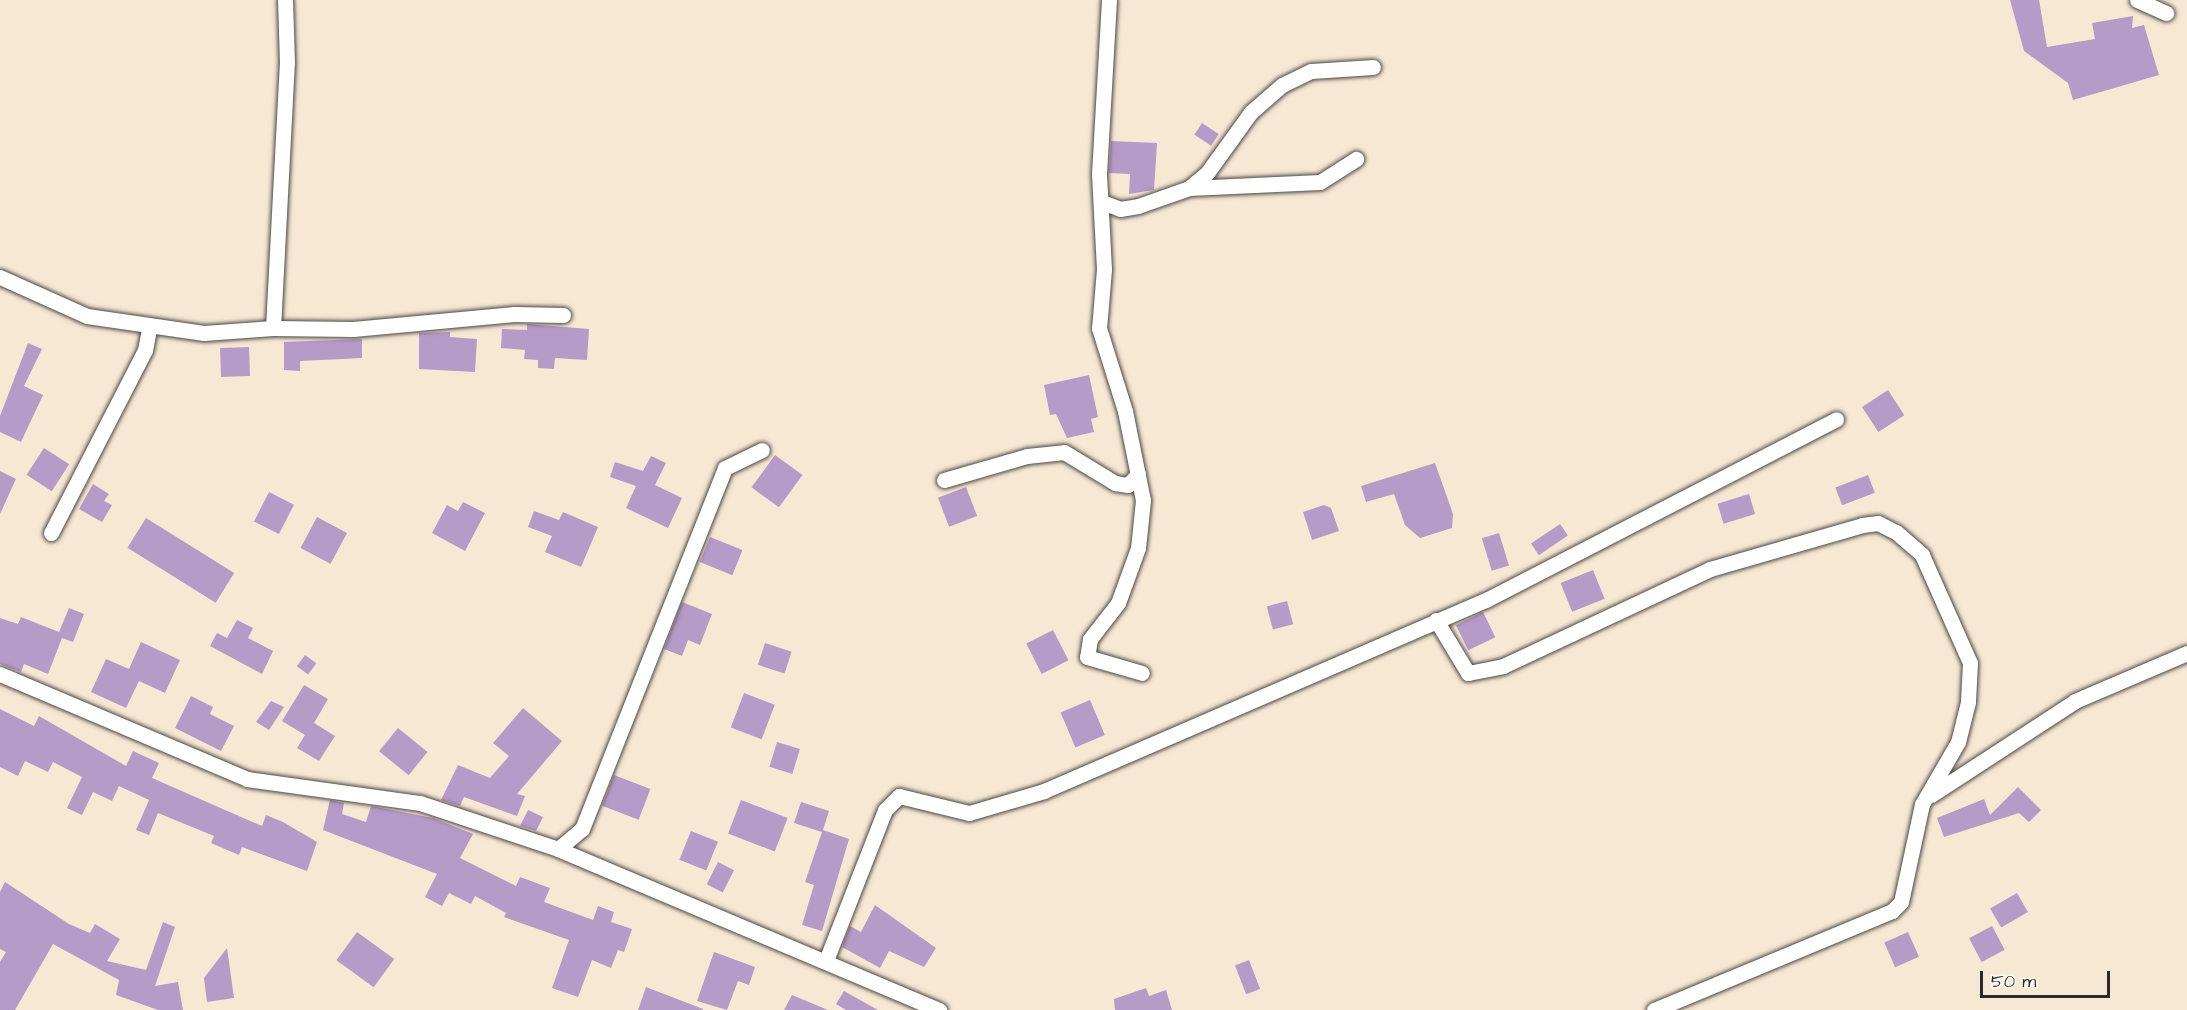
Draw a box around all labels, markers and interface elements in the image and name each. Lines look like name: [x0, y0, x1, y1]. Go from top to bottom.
scale bar: [1983, 959, 2114, 997]
text: 50 m: [1991, 969, 2036, 994]

